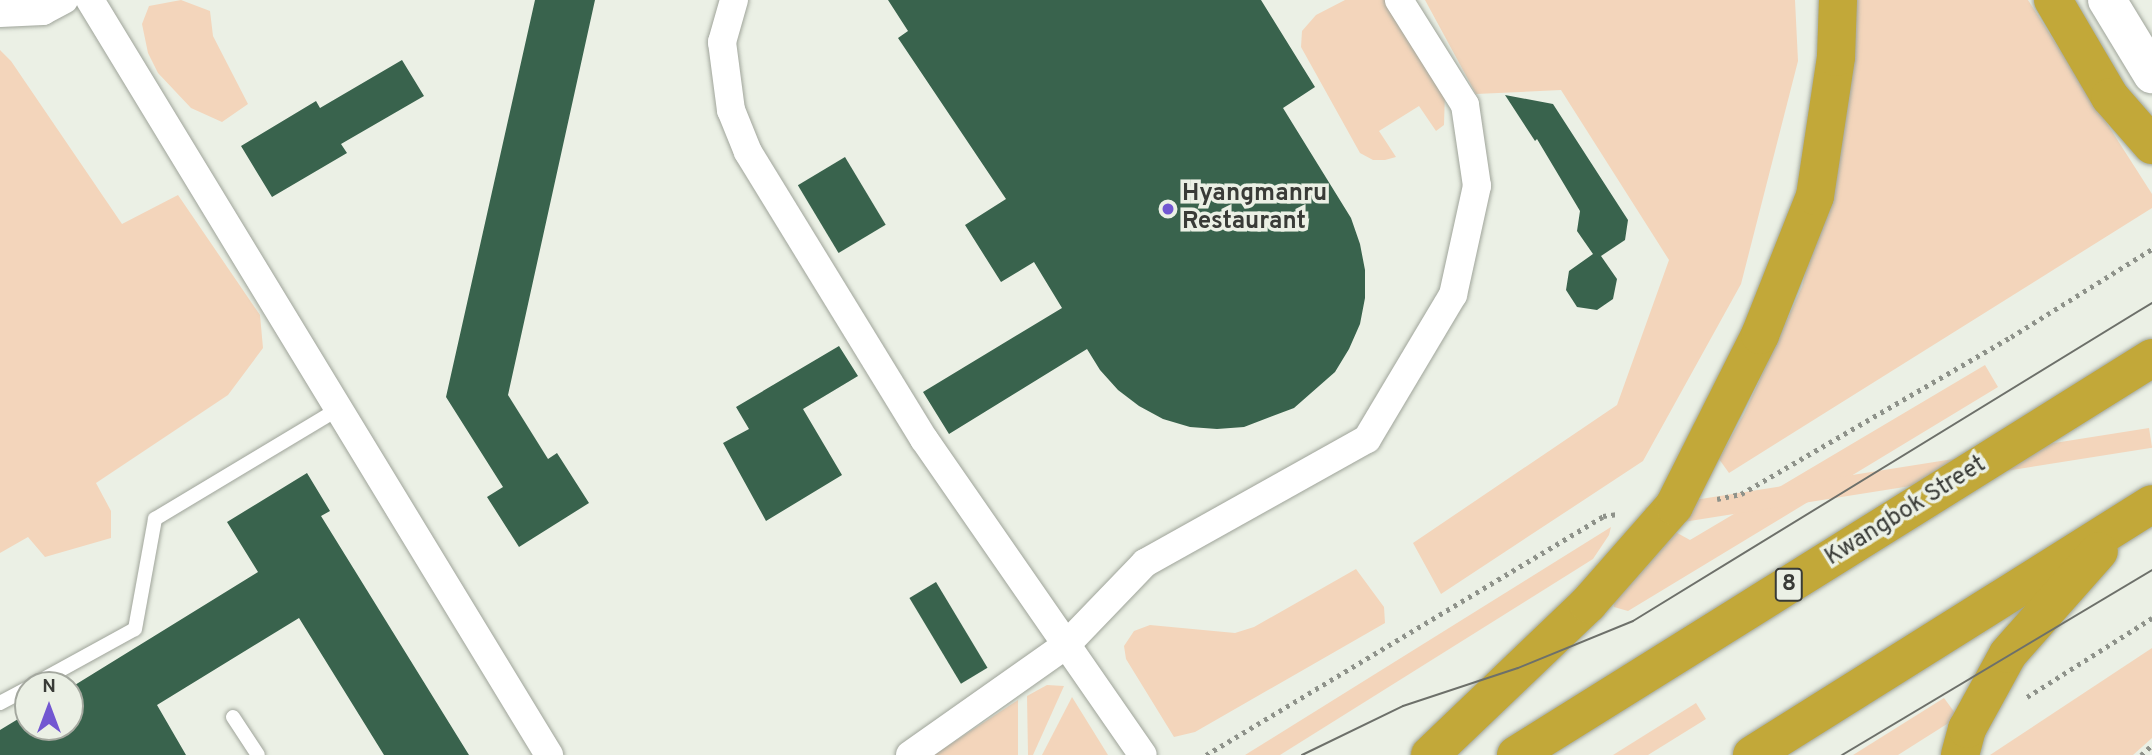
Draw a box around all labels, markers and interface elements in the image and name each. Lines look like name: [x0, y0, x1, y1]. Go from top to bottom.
place label: Hyangmanru Restaurant: [1182, 181, 1327, 237]
marker: Hyangmanru Restaurant: [1160, 201, 1176, 217]
street label: Kwangbok Street: [1820, 451, 1992, 573]
road number: 8: [1773, 566, 1805, 604]
north arrow: [14, 671, 84, 741]
text: N: [42, 675, 56, 699]

